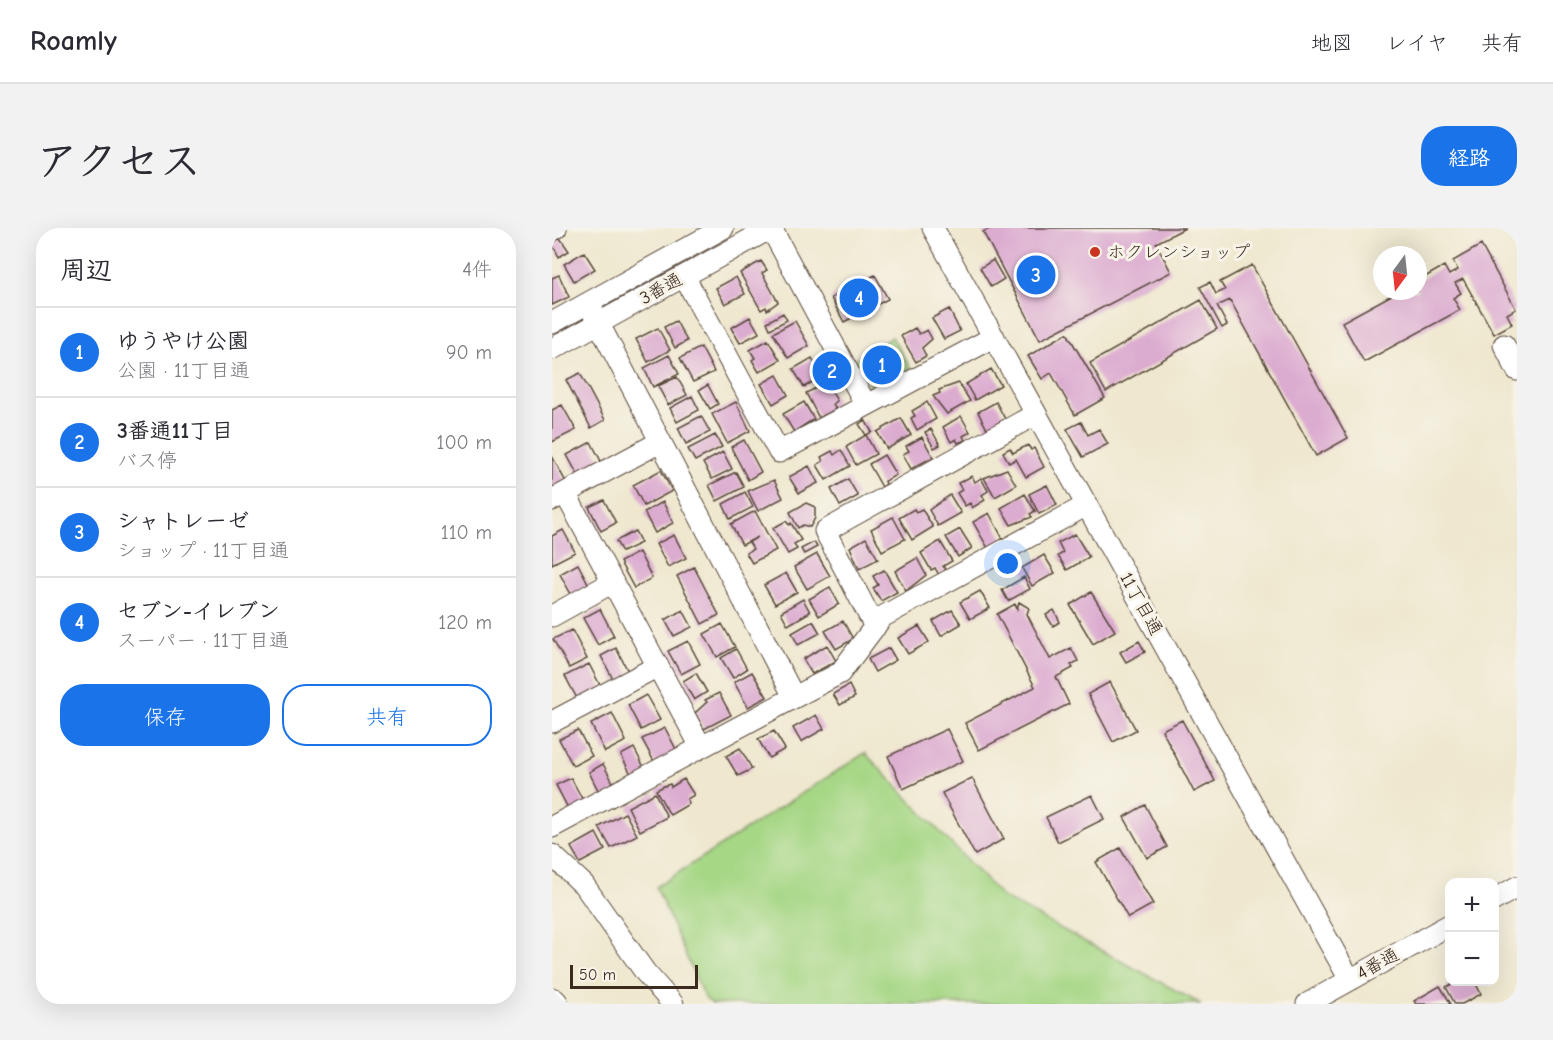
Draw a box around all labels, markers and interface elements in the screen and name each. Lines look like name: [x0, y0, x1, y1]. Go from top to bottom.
text: Roamly: [30, 25, 117, 57]
text: 地図: [1311, 31, 1353, 55]
text: レイヤ: [1386, 31, 1448, 55]
text: 共有: [1481, 31, 1523, 55]
button: 経路: [1421, 126, 1517, 186]
text: アクセス: [36, 137, 201, 186]
place label: ホクレンショップ: [1107, 242, 1250, 263]
marker: ホクレンショップ: [1088, 245, 1102, 259]
north arrow: [1373, 246, 1427, 300]
pin: 3: [1016, 252, 1056, 298]
text: 周辺: [60, 256, 112, 286]
text: 4件: [462, 258, 492, 281]
street label: 3番通: [636, 269, 686, 309]
pin: 4: [840, 276, 878, 320]
text: ゆうやけ公園: [117, 328, 249, 354]
text: 1: [76, 341, 83, 364]
text: 90 m: [446, 341, 492, 364]
pin: 1: [862, 342, 902, 388]
pin: 2: [812, 348, 852, 394]
text: 公園 · 11丁目通: [117, 359, 250, 382]
text: 3番通11丁目: [117, 418, 233, 444]
text: 2: [75, 431, 84, 454]
text: 100 m: [437, 431, 492, 454]
text: バス停: [117, 449, 177, 472]
text: シャトレーゼ: [117, 508, 249, 534]
text: 3: [75, 521, 84, 544]
text: 110 m: [441, 521, 492, 544]
text: ショップ · 11丁目通: [117, 539, 289, 562]
your location: [993, 549, 1022, 578]
street label: 11丁目通: [1115, 569, 1167, 639]
text: セブン-イレブン: [117, 598, 280, 624]
text: 4: [75, 611, 84, 634]
text: 120 m: [438, 611, 492, 634]
text: スーパー · 11丁目通: [117, 629, 289, 652]
button: 保存: [60, 684, 270, 746]
button: 共有: [282, 684, 492, 746]
map controls: [1445, 878, 1499, 986]
button: +: [1445, 878, 1499, 932]
button: −: [1445, 932, 1499, 986]
street label: 4番通: [1353, 944, 1403, 984]
scale bar: [570, 962, 698, 990]
text: 50 m: [579, 966, 616, 984]

